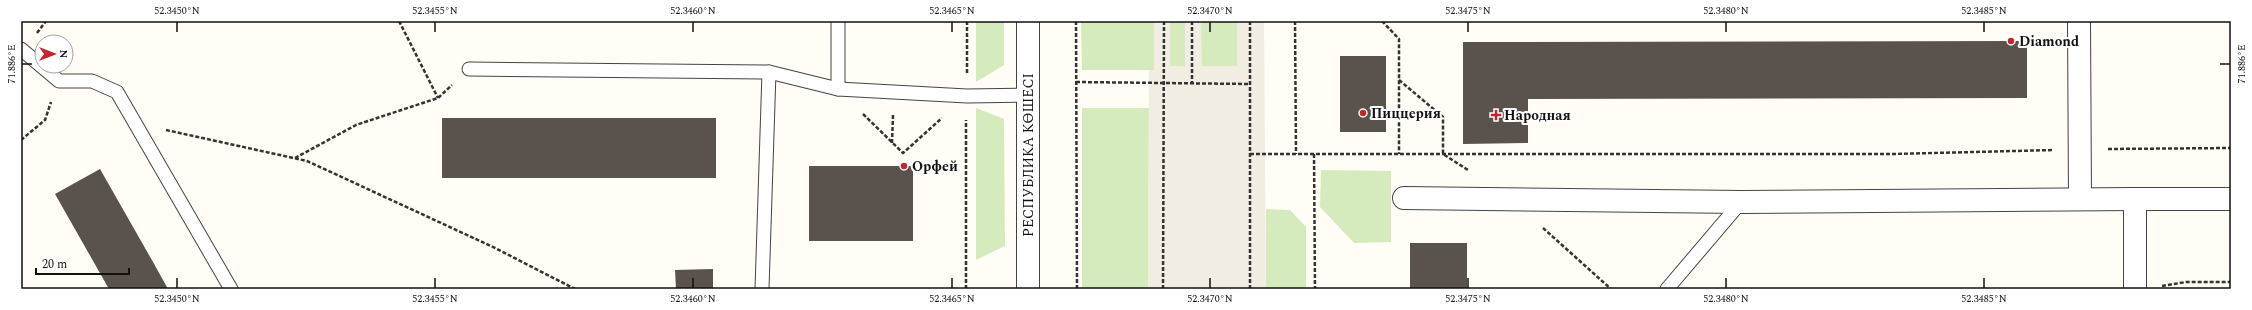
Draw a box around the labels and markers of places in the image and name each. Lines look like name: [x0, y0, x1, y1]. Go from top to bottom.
place label: Diamond: [2019, 31, 2079, 52]
marker: Diamond: [2006, 36, 2016, 46]
place label: Пиццерия: [1371, 103, 1441, 124]
place label: Народная: [1504, 105, 1571, 126]
marker: Пиццерия: [1358, 108, 1368, 118]
marker: Народная: [1491, 110, 1501, 120]
place label: Орфей: [912, 156, 958, 177]
marker: Орфей: [899, 161, 909, 171]

